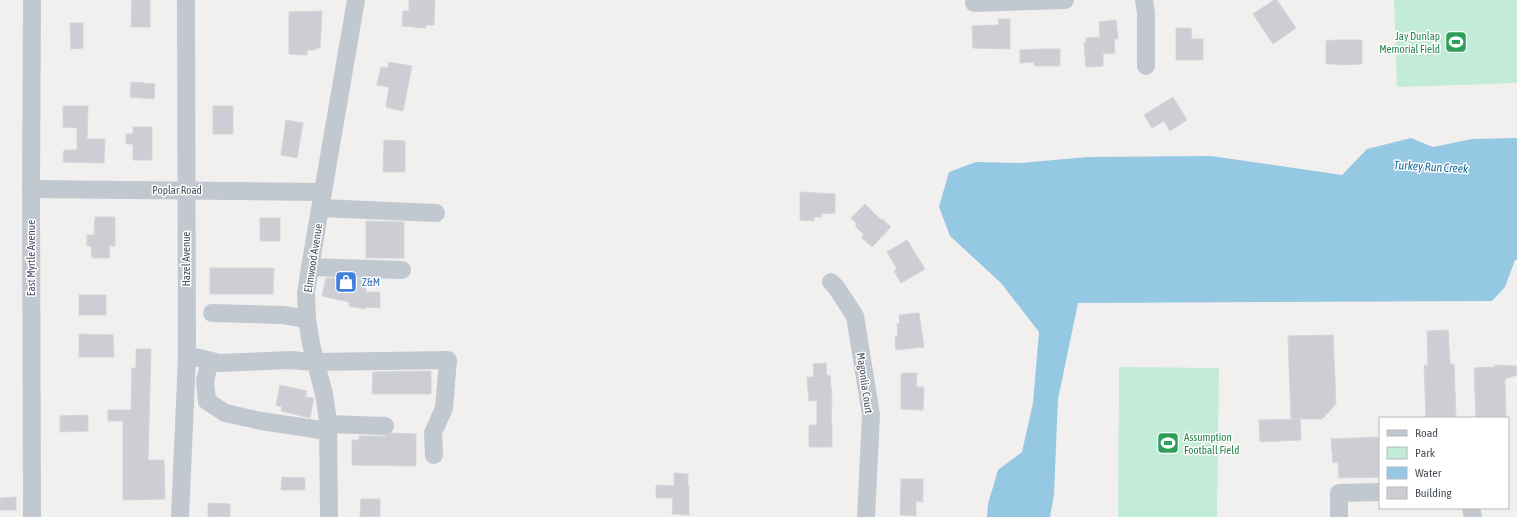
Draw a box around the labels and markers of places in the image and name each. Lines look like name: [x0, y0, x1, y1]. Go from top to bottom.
sports icon: Jay Dunlap Memorial Field: [1443, 29, 1469, 55]
place label: Jay Dunlap Memorial Field: [1379, 30, 1440, 55]
shop icon: Z&M: [333, 269, 359, 295]
place label: Z&M: [362, 276, 380, 288]
sports icon: Assumption Football Field: [1155, 430, 1181, 456]
place label: Assumption Football Field: [1184, 431, 1239, 456]

